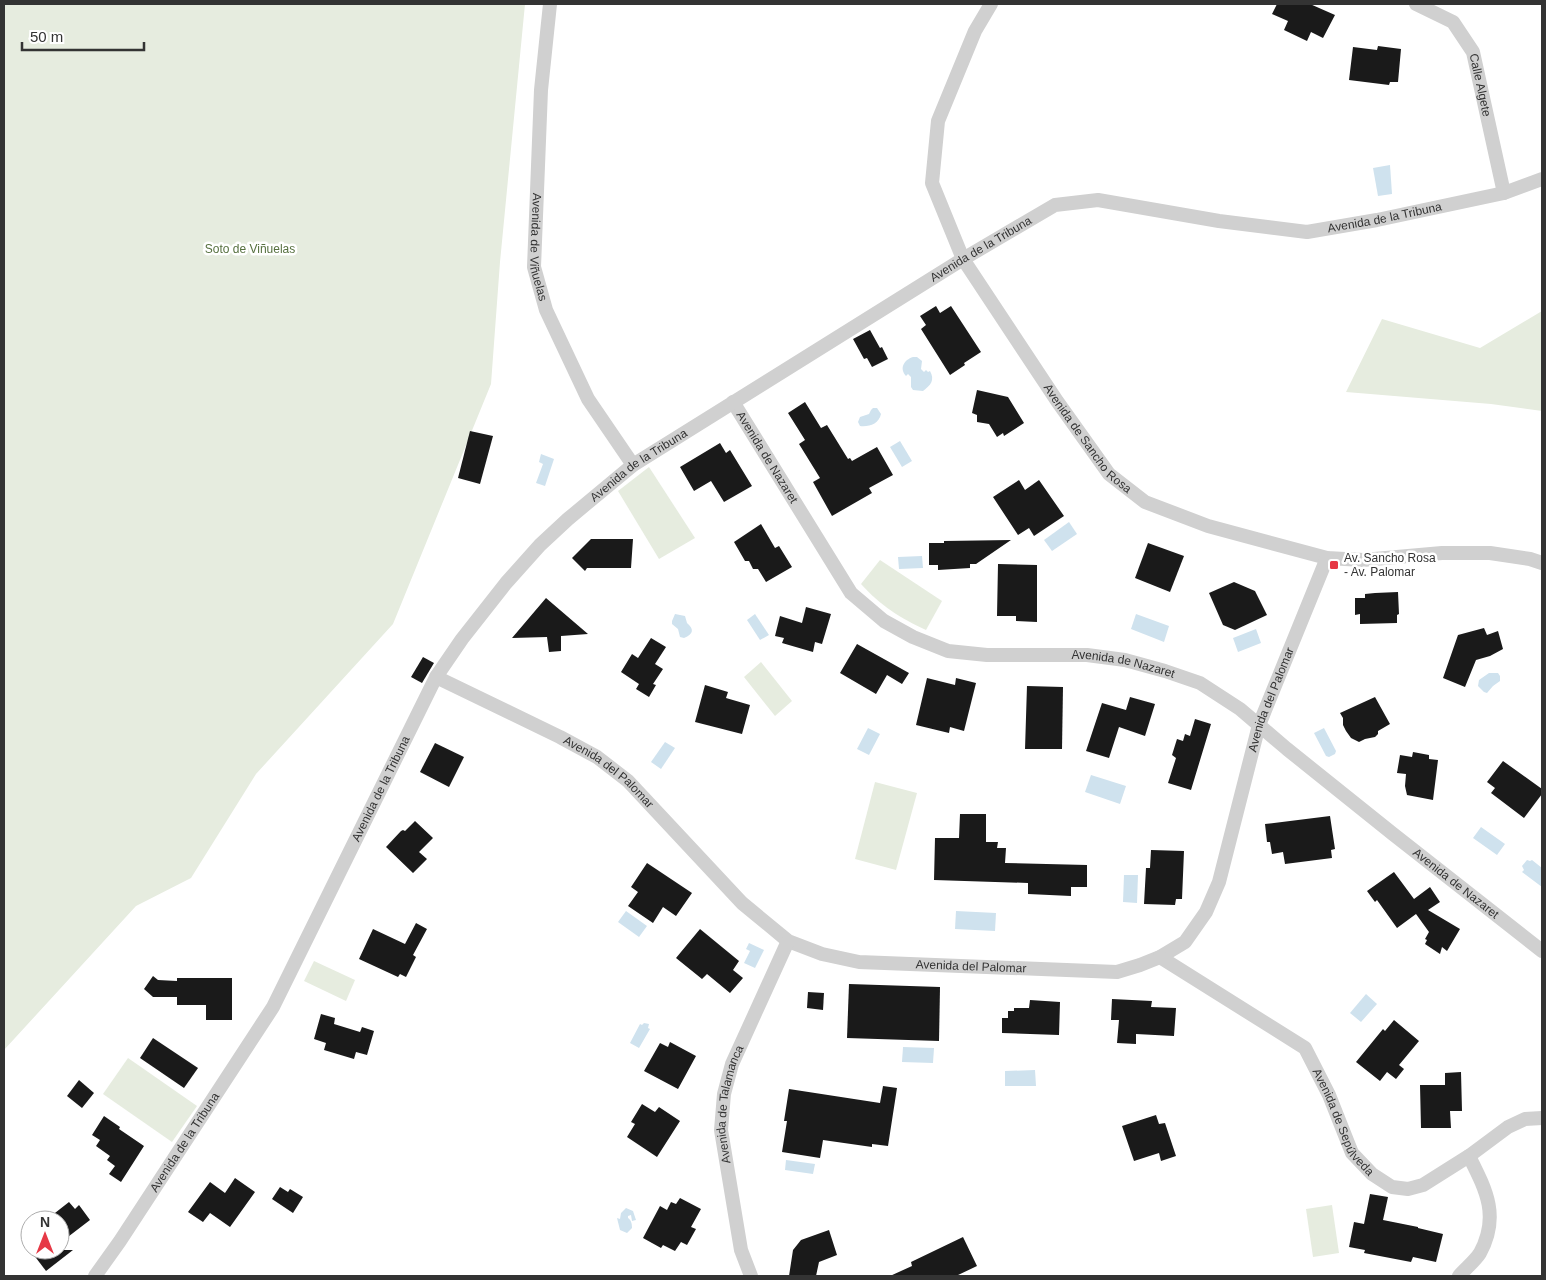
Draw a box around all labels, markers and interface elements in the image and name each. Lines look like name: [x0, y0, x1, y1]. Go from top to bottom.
scale bar: [22, 20, 145, 52]
text: 50 m: [30, 28, 63, 45]
street label: Calle Algete: [1467, 52, 1494, 118]
street label: Avenida de Viñuelas: [527, 193, 550, 303]
street label: Avenida de la Tribuna: [1326, 199, 1443, 235]
street label: Avenida de la Tribuna: [927, 213, 1034, 285]
park label: Soto de Viñuelas: [205, 242, 295, 256]
street label: Avenida de Sancho Rosa: [1041, 381, 1135, 496]
street label: Avenida de Nazaret: [734, 409, 801, 506]
street label: Avenida de la Tribuna: [587, 426, 690, 505]
place label: Av. Sancho Rosa - Av. Palomar: [1344, 551, 1436, 579]
marker: Av. Sancho Rosa - Av. Palomar: [1328, 559, 1340, 571]
street label: Avenida del Palomar: [1245, 645, 1297, 753]
street label: Avenida de Nazaret: [1072, 648, 1177, 681]
street label: Avenida de la Tribuna: [349, 733, 413, 844]
street label: Avenida del Palomar: [561, 733, 657, 811]
street label: Avenida de Nazaret: [1410, 845, 1502, 922]
street label: Avenida del Palomar: [915, 957, 1027, 975]
street label: Avenida de Talamanca: [714, 1043, 747, 1165]
street label: Avenida de Sepúlveda: [1310, 1066, 1377, 1179]
street label: Avenida de la Tribuna: [147, 1090, 222, 1195]
north arrow: [20, 1210, 70, 1260]
text: N: [40, 1214, 50, 1230]

